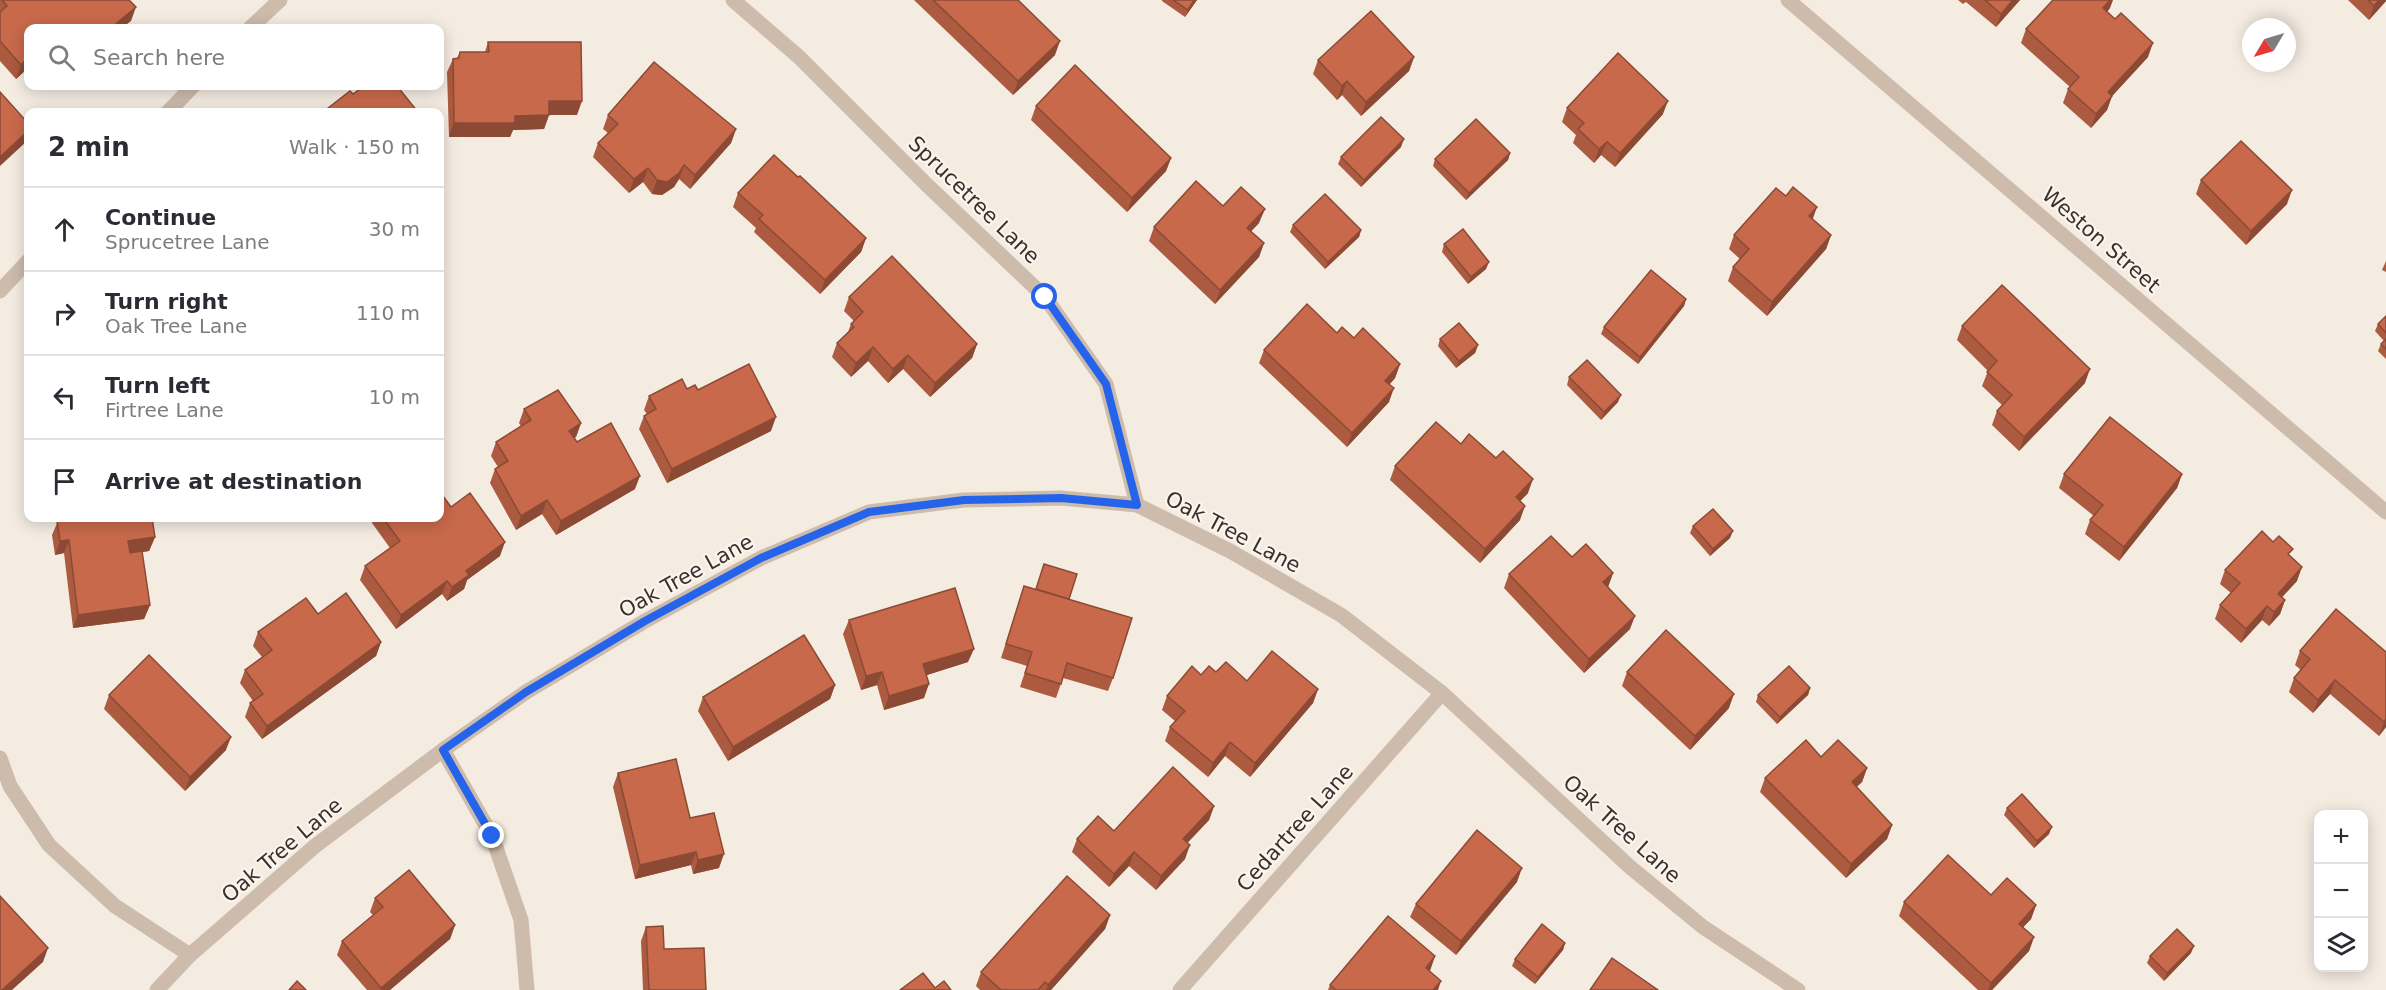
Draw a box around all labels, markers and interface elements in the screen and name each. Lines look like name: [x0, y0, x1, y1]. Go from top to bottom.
north arrow: [2242, 18, 2296, 72]
search box: [24, 24, 444, 90]
icon: search: [45, 41, 78, 74]
text: Search here: [93, 45, 225, 70]
street label: Sprucetree Lane: [904, 131, 1044, 269]
text: 2 min: [48, 132, 130, 162]
text: Walk · 150 m: [289, 135, 420, 159]
street label: Weston Street: [2037, 182, 2165, 298]
text: Continue: [105, 205, 216, 230]
icon: ahead: [48, 213, 81, 246]
text: 30 m: [369, 217, 420, 241]
text: Sprucetree Lane: [105, 230, 270, 254]
route start: [1031, 283, 1057, 309]
text: Turn right: [105, 289, 228, 314]
icon: right: [48, 297, 81, 330]
text: 110 m: [356, 301, 420, 325]
text: Oak Tree Lane: [105, 314, 247, 338]
text: Turn left: [105, 373, 210, 398]
icon: left: [48, 381, 81, 414]
text: 10 m: [369, 385, 420, 409]
text: Firtree Lane: [105, 398, 224, 422]
icon: arrive: [48, 465, 81, 498]
text: Arrive at destination: [105, 469, 362, 494]
street label: Oak Tree Lane: [1161, 486, 1305, 578]
street label: Oak Tree Lane: [615, 529, 757, 623]
street label: Cedartree Lane: [1232, 760, 1358, 896]
street label: Oak Tree Lane: [1558, 770, 1686, 888]
street label: Oak Tree Lane: [217, 793, 347, 907]
map controls: [2314, 810, 2368, 972]
button: +: [2314, 810, 2368, 864]
route end: [478, 822, 504, 848]
button: −: [2314, 864, 2368, 918]
button: layers: [2314, 918, 2368, 972]

